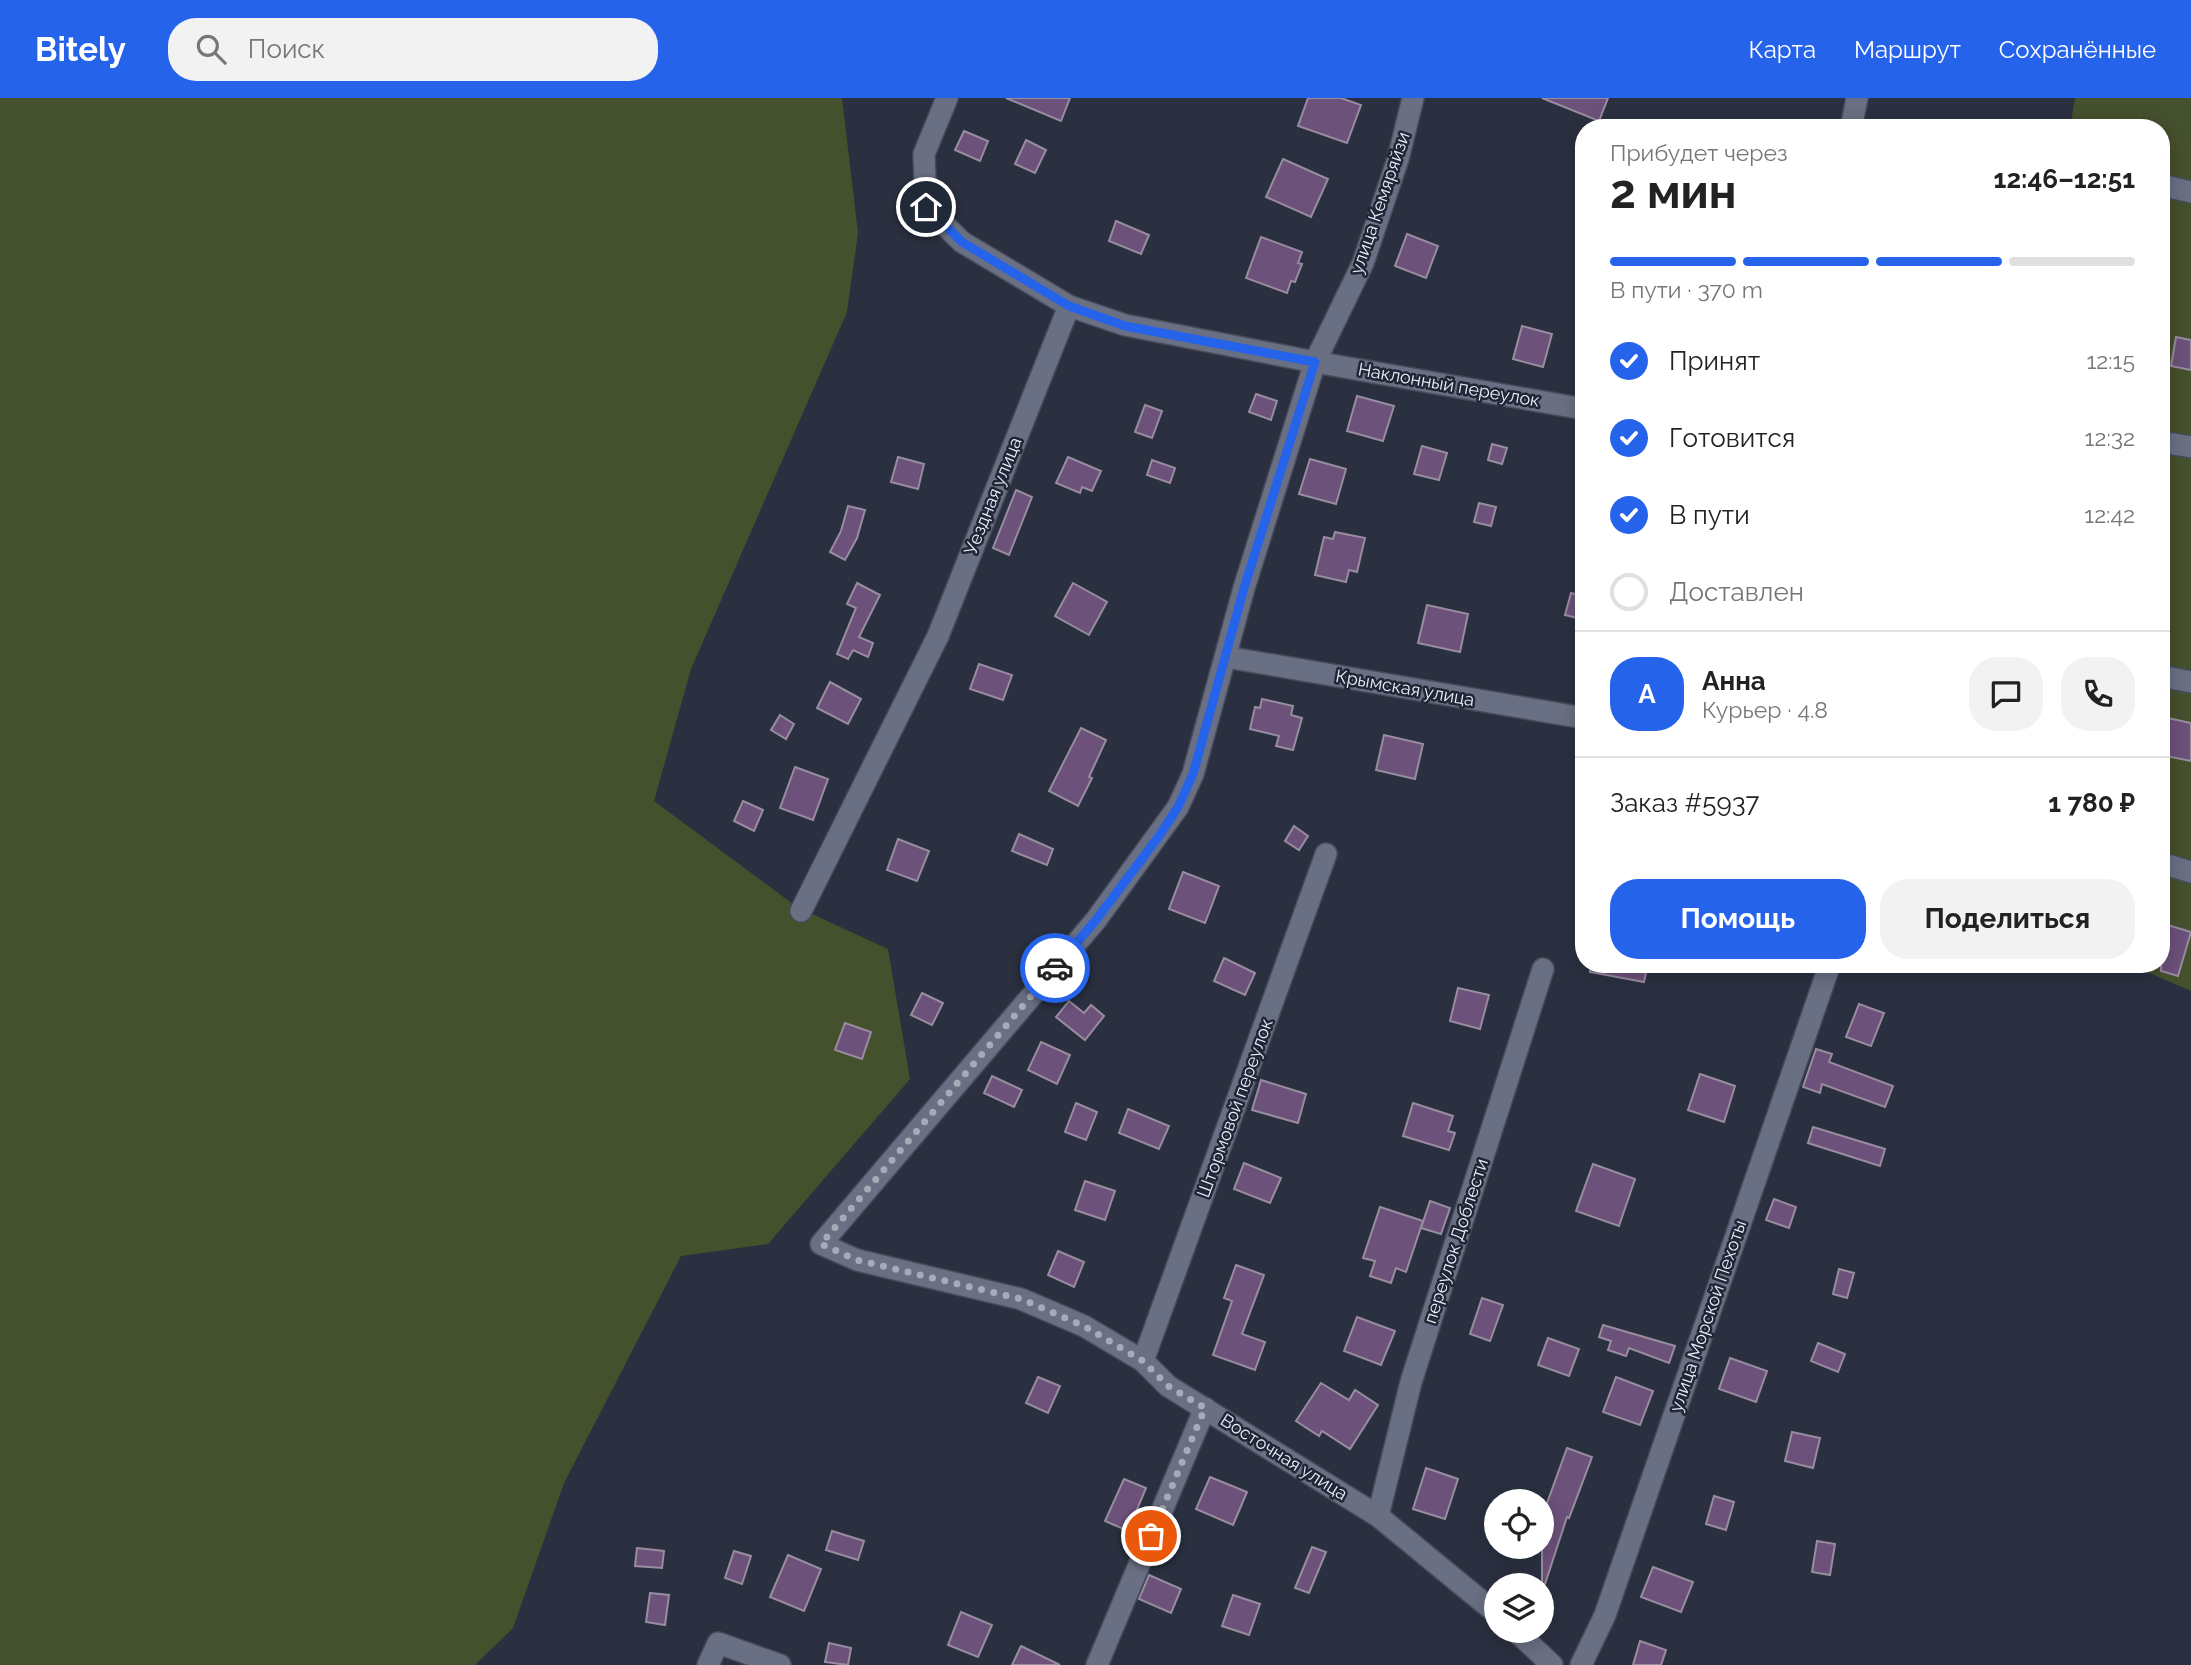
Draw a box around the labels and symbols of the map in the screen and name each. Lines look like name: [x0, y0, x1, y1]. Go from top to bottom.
street label: улица Кемяряйзи: [1345, 129, 1414, 277]
pin: [896, 177, 956, 237]
street label: Наклонный переулок: [1357, 358, 1542, 411]
street label: Уездная улица: [959, 434, 1026, 558]
street label: Крымская улица: [1334, 665, 1476, 710]
courier: [1020, 933, 1090, 1003]
street label: Штормовой переулок: [1192, 1016, 1277, 1200]
street label: переулок Доблести: [1419, 1156, 1492, 1326]
street label: улица Морской Пехоты: [1665, 1217, 1750, 1415]
street label: Восточная улица: [1217, 1409, 1352, 1504]
pin: [1121, 1506, 1181, 1566]

